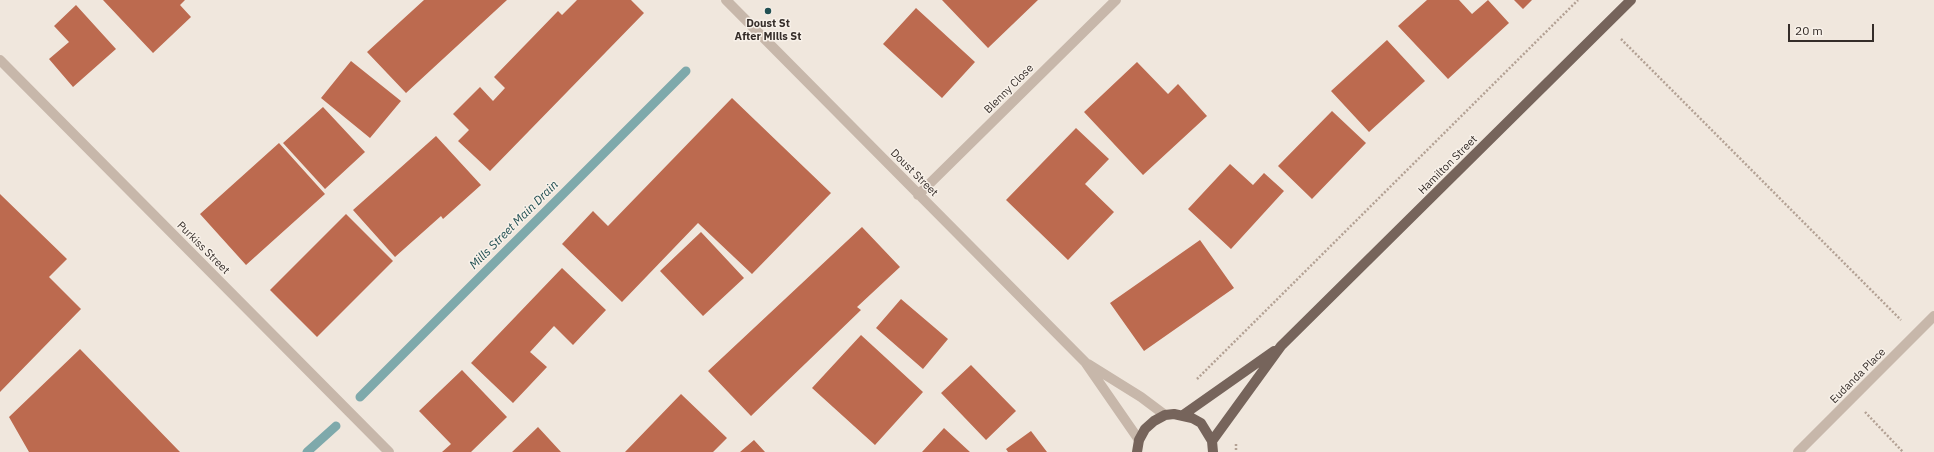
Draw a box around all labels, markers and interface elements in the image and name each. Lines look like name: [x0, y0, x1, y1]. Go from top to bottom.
marker: Doust St After Mills St: [763, 6, 773, 16]
scale bar: [1790, 16, 1876, 42]
place label: Doust St After Mills St: [735, 17, 801, 43]
text: 20 m: [1795, 23, 1823, 38]
street label: Blenny Close: [982, 62, 1036, 116]
street label: Hamilton Street: [1416, 133, 1480, 197]
street label: Doust Street: [888, 147, 940, 199]
water label: Mills Street Main Drain: [467, 178, 561, 272]
street label: Purkiss Street: [174, 219, 232, 277]
street label: Eudanda Place: [1828, 346, 1888, 406]

